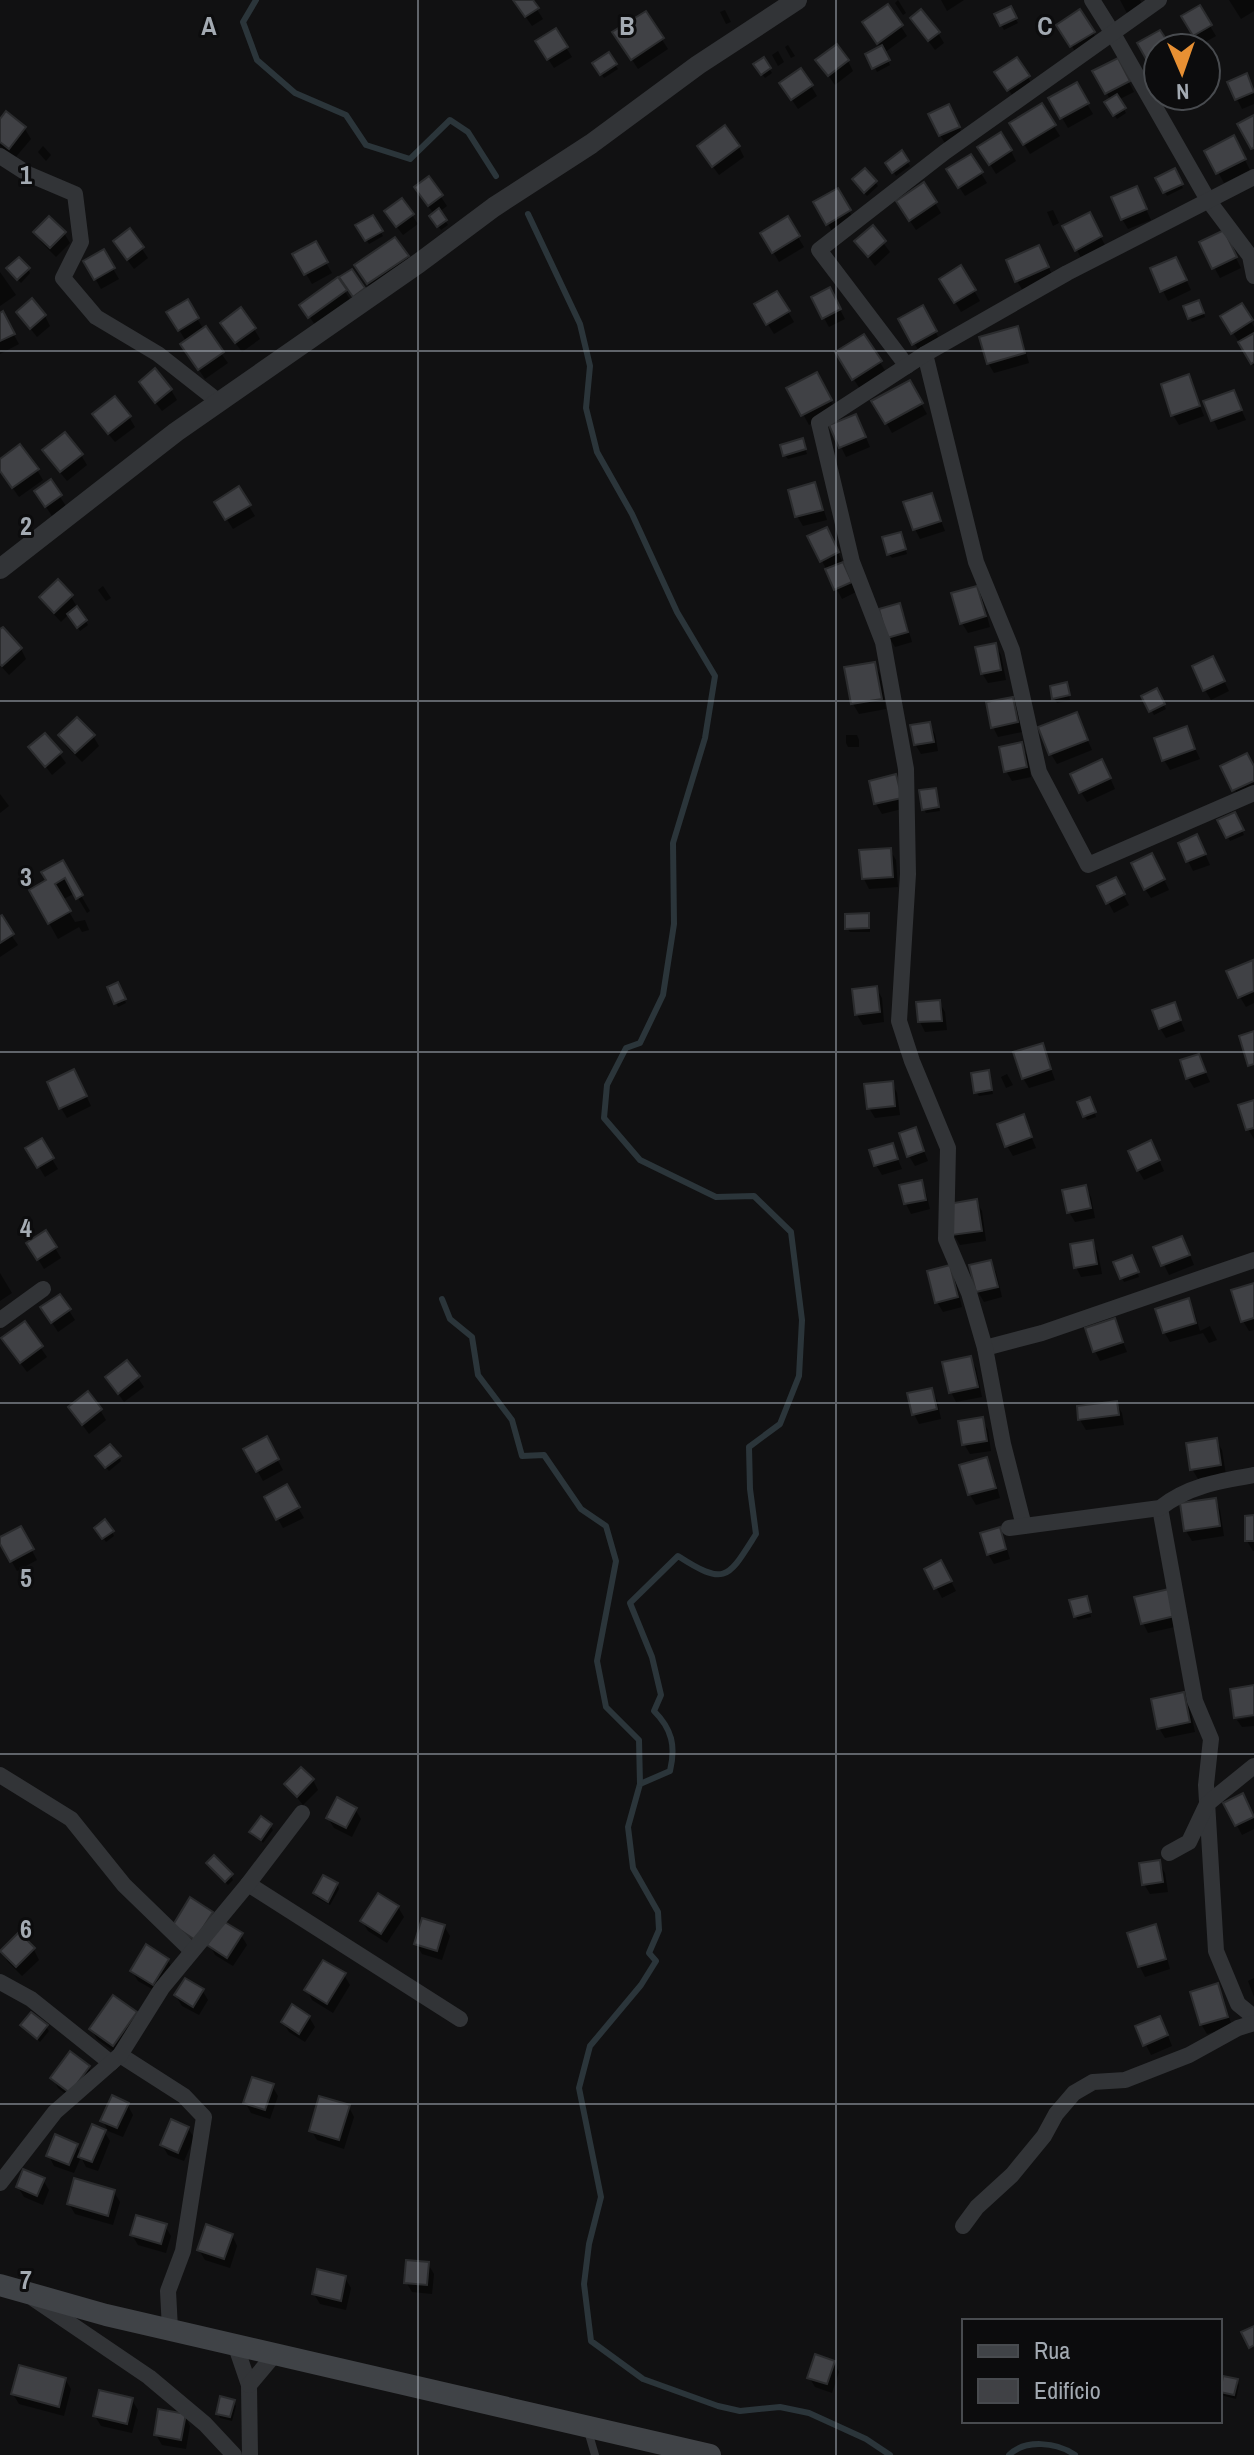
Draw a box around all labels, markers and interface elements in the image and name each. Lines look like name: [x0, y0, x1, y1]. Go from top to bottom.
text: A: [201, 8, 217, 43]
text: B: [619, 8, 635, 43]
text: C: [1037, 8, 1053, 43]
north arrow: [1142, 32, 1222, 112]
text: N: [1176, 77, 1190, 107]
text: 1: [20, 157, 32, 192]
text: 2: [20, 508, 32, 543]
text: 3: [20, 859, 32, 894]
text: 4: [20, 1210, 32, 1245]
text: 5: [20, 1560, 32, 1595]
text: 6: [20, 1911, 32, 1946]
text: 7: [20, 2262, 32, 2297]
legend: [962, 2319, 1222, 2423]
text: Rua: [1034, 2334, 1070, 2366]
text: Edifício: [1034, 2374, 1101, 2406]

